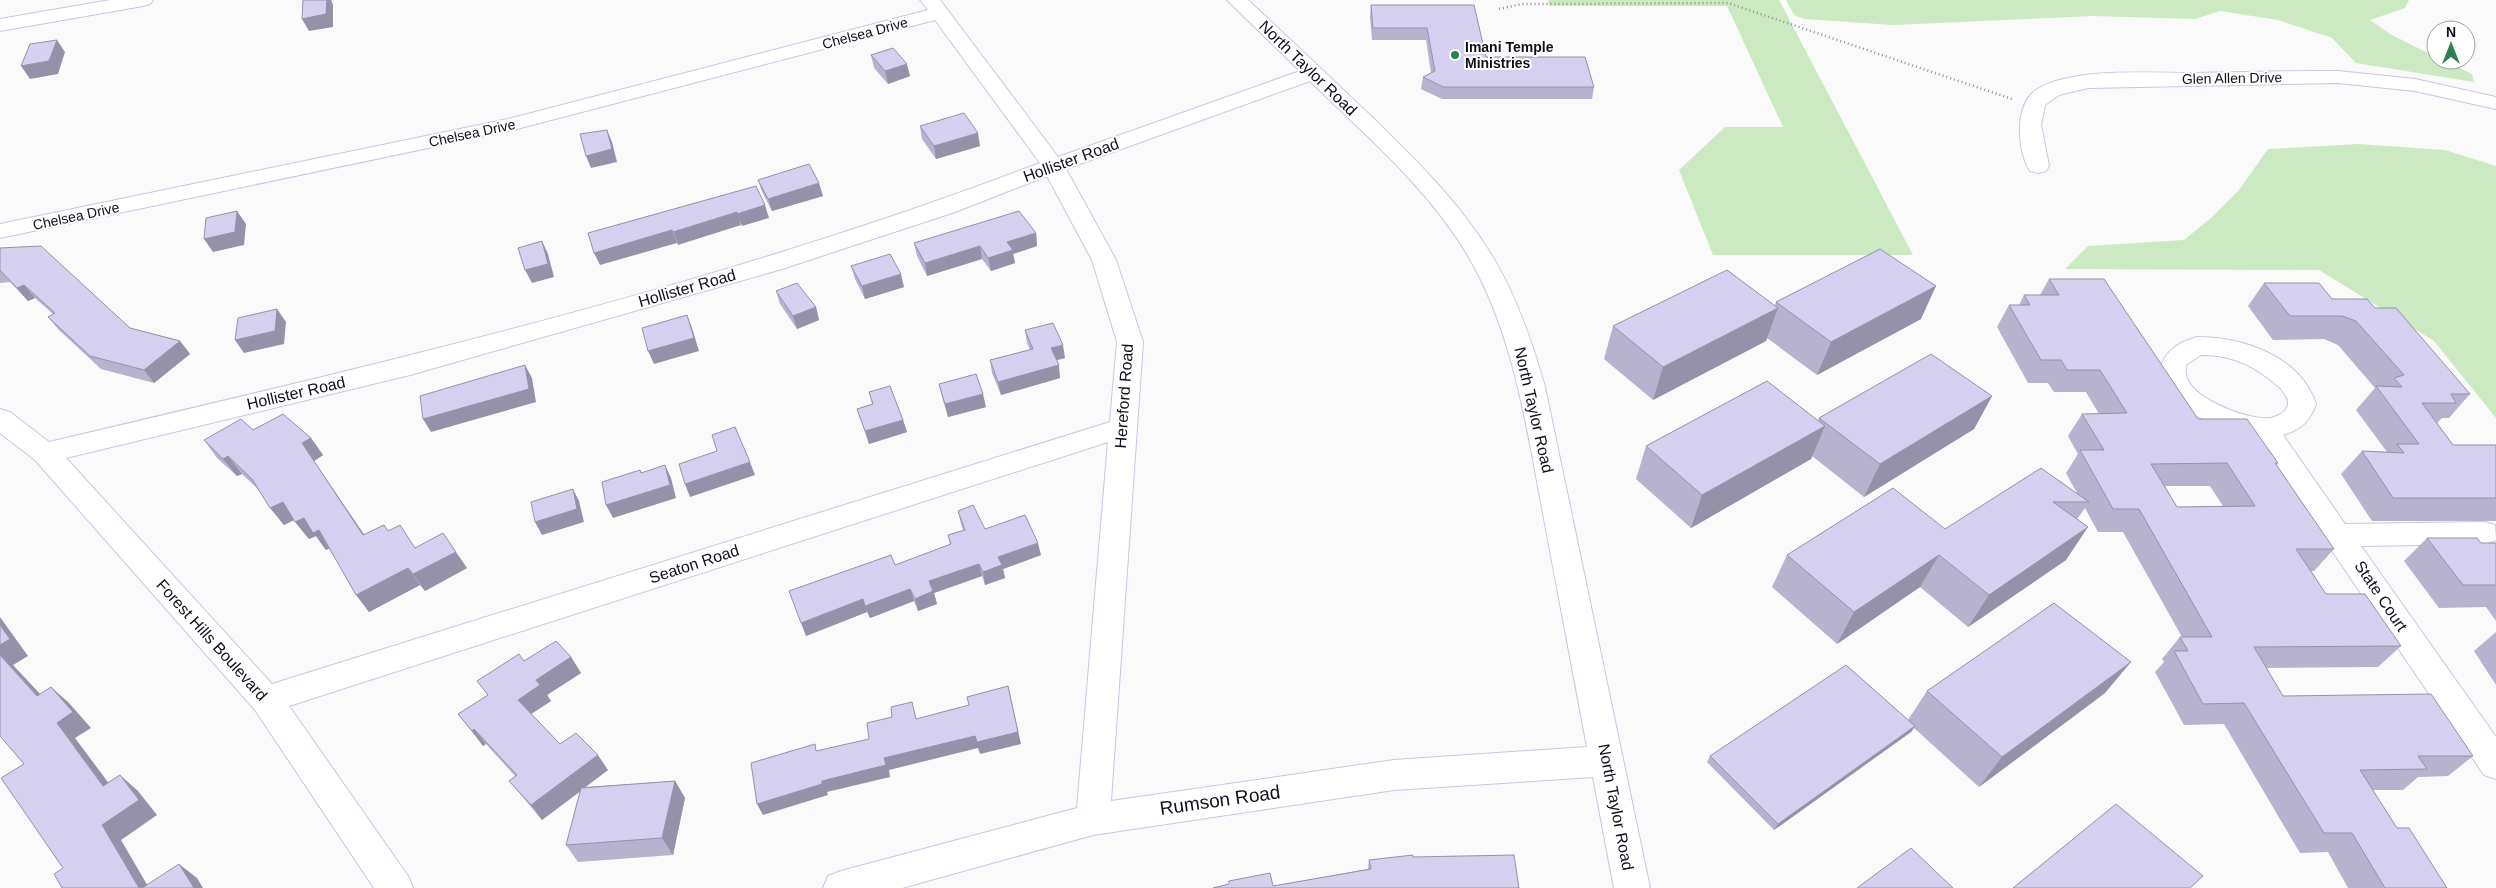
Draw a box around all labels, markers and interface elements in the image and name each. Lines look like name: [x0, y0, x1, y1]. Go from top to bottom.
street label: Chelsea Drive: [820, 14, 910, 52]
street label: North Taylor Road: [1256, 17, 1360, 119]
north arrow: [2426, 20, 2476, 70]
text: N: [2446, 24, 2456, 40]
place label: Imani Temple Ministries: [1465, 39, 1554, 71]
marker: Imani Temple Ministries: [1449, 49, 1461, 61]
street label: Glen Allen Drive: [2182, 69, 2283, 87]
street label: Chelsea Drive: [427, 116, 517, 150]
street label: Hollister Road: [1021, 135, 1121, 185]
street label: Chelsea Drive: [31, 199, 121, 233]
street label: Hollister Road: [636, 266, 738, 310]
street label: Hereford Road: [1112, 343, 1136, 449]
street label: North Taylor Road: [1511, 345, 1557, 475]
street label: Hollister Road: [245, 373, 347, 413]
street label: Seaton Road: [647, 541, 741, 587]
street label: State Court: [2351, 558, 2411, 635]
street label: Forest Hills Boulevard: [153, 576, 271, 704]
street label: North Taylor Road: [1595, 742, 1637, 872]
street label: Rumson Road: [1158, 781, 1282, 819]

